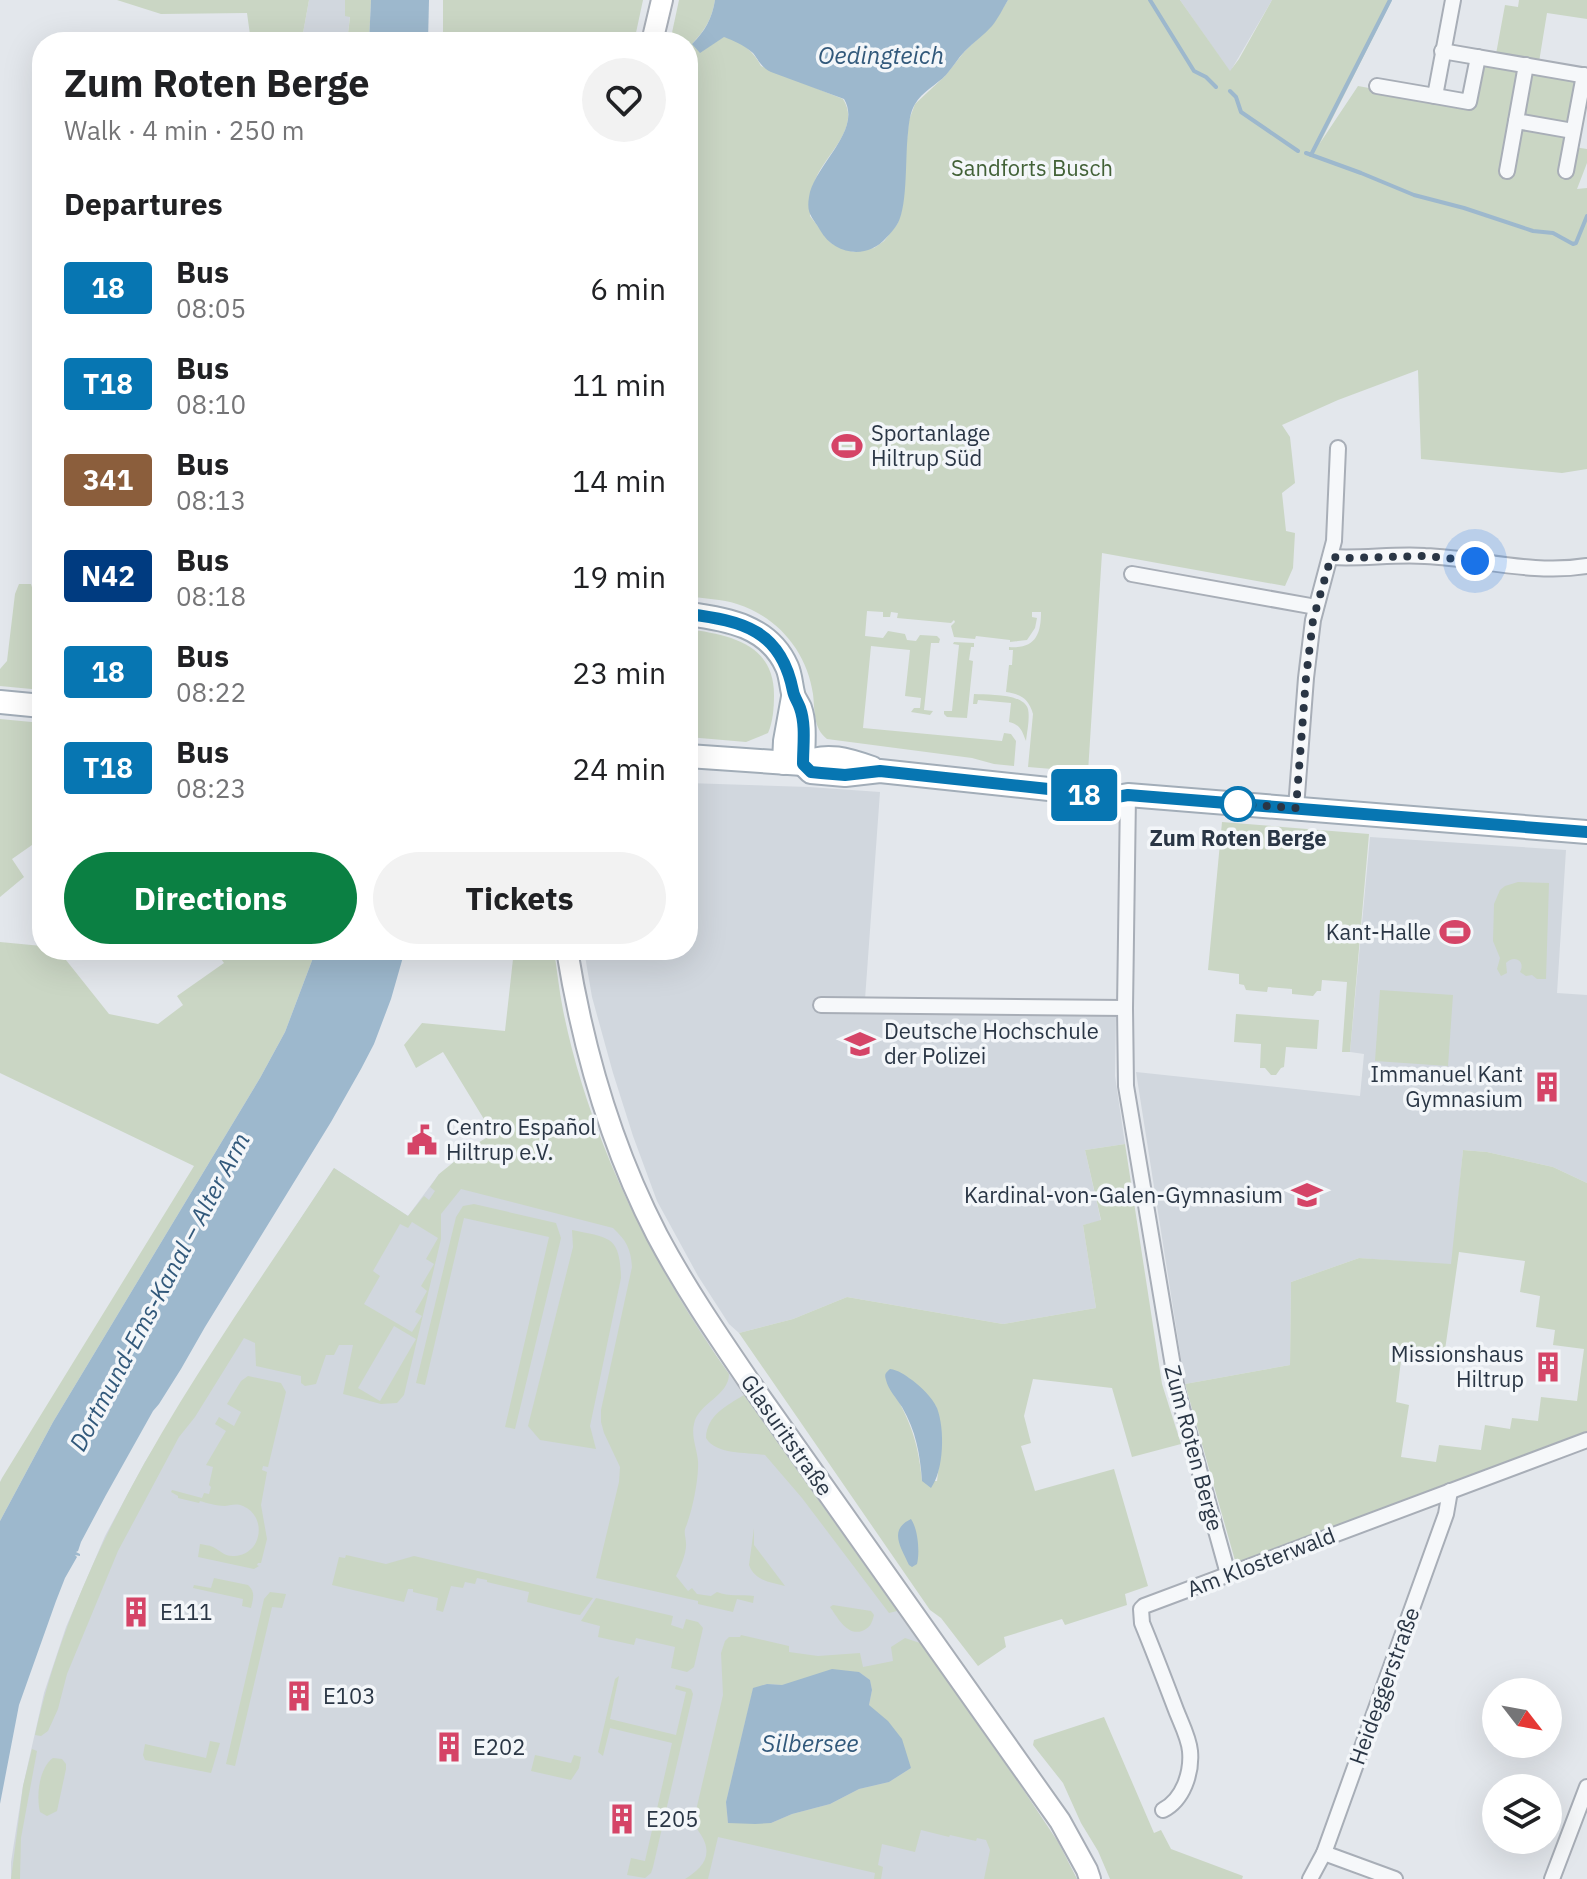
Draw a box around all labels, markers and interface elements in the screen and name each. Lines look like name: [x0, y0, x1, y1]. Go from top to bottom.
water label: Oedingteich: [818, 39, 944, 71]
text: Zum Roten Berge: [64, 58, 370, 107]
button: heart: [582, 58, 666, 142]
text: Walk · 4 min · 250 m: [64, 113, 304, 147]
park label: Sandforts Busch: [951, 153, 1113, 182]
text: Departures: [64, 184, 223, 223]
text: Bus: [176, 252, 229, 291]
text: 18: [91, 269, 125, 306]
text: 6 min: [590, 269, 666, 308]
text: 08:05: [176, 291, 246, 325]
text: Bus: [176, 348, 229, 387]
text: T18: [83, 365, 133, 402]
text: 11 min: [572, 365, 666, 404]
text: 08:10: [176, 387, 246, 421]
place label: Sportanlage Hiltrup Süd: [871, 418, 990, 472]
sports icon: Sportanlage Hiltrup Süd: [830, 429, 864, 463]
text: Bus: [176, 444, 229, 483]
text: 341: [83, 461, 133, 498]
text: 14 min: [572, 461, 666, 500]
text: 08:13: [176, 483, 246, 517]
text: Bus: [176, 540, 229, 579]
your location: [1455, 541, 1495, 581]
text: N42: [81, 557, 135, 594]
text: 19 min: [572, 557, 666, 596]
text: 08:18: [176, 579, 246, 613]
text: Bus: [176, 636, 229, 675]
text: 18: [91, 653, 125, 690]
text: 23 min: [572, 653, 666, 692]
text: 08:22: [176, 675, 246, 709]
text: Bus: [176, 732, 229, 771]
text: T18: [83, 749, 133, 786]
text: 24 min: [572, 749, 666, 788]
line badge: 18: [1048, 769, 1120, 821]
text: 08:23: [176, 771, 246, 805]
text: 18: [1067, 776, 1101, 813]
marker: Zum Roten Berge: [1221, 787, 1255, 821]
place label: Zum Roten Berge: [1150, 823, 1327, 852]
button: Directions: [64, 852, 357, 944]
button: Tickets: [373, 852, 666, 944]
sports icon: Kant-Halle: [1438, 915, 1472, 949]
place label: Kant-Halle: [1326, 917, 1431, 946]
place label: Deutsche Hochschule der Polizei: [884, 1016, 1099, 1070]
school or university icon: Deutsche Hochschule der Polizei: [843, 1027, 877, 1061]
place label: Immanuel Kant Gymnasium: [1370, 1059, 1523, 1113]
building icon: Immanuel Kant Gymnasium: [1530, 1070, 1564, 1104]
place label: Centro Español Hiltrup e.V.: [446, 1112, 596, 1166]
public building icon: Centro Español Hiltrup e.V.: [405, 1123, 439, 1157]
water label: Dortmund-Ems-Kanal – Alter Arm: [61, 1127, 257, 1456]
school or university icon: Kardinal-von-Galen-Gymnasium: [1290, 1178, 1324, 1212]
place label: Kardinal-von-Galen-Gymnasium: [964, 1180, 1283, 1209]
place label: Missionshaus Hiltrup: [1391, 1339, 1524, 1393]
building icon: Missionshaus Hiltrup: [1531, 1350, 1565, 1384]
street label: Zum Roten Berge: [1158, 1362, 1231, 1534]
street label: Glasuritstraße: [735, 1368, 840, 1501]
street label: Am Klosterwald: [1183, 1520, 1339, 1603]
building icon: E111: [119, 1595, 153, 1629]
place label: E111: [160, 1597, 212, 1626]
street label: Heideggerstraße: [1342, 1603, 1425, 1769]
north arrow: [1482, 1678, 1562, 1758]
map controls: [1482, 1678, 1562, 1854]
building icon: E103: [282, 1679, 316, 1713]
place label: E103: [323, 1681, 375, 1710]
water label: Silbersee: [761, 1727, 859, 1759]
building icon: E202: [432, 1730, 466, 1764]
place label: E202: [473, 1732, 525, 1761]
button: layers: [1482, 1774, 1562, 1854]
building icon: E205: [605, 1802, 639, 1836]
place label: E205: [646, 1804, 698, 1833]

